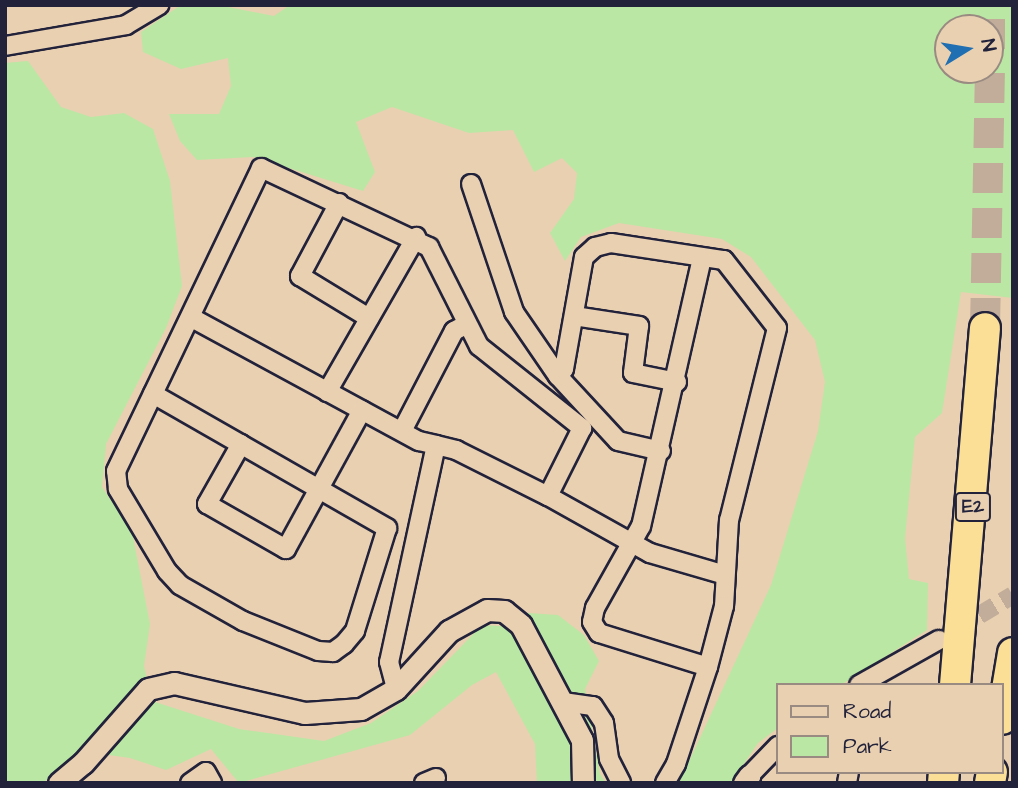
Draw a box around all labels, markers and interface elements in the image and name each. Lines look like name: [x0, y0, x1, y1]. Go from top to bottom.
north arrow: [934, 14, 1004, 84]
text: N: [974, 37, 1003, 54]
road number: E2: [954, 492, 992, 522]
legend: [776, 683, 1004, 774]
text: Road: [843, 697, 891, 726]
text: Park: [843, 732, 892, 761]

